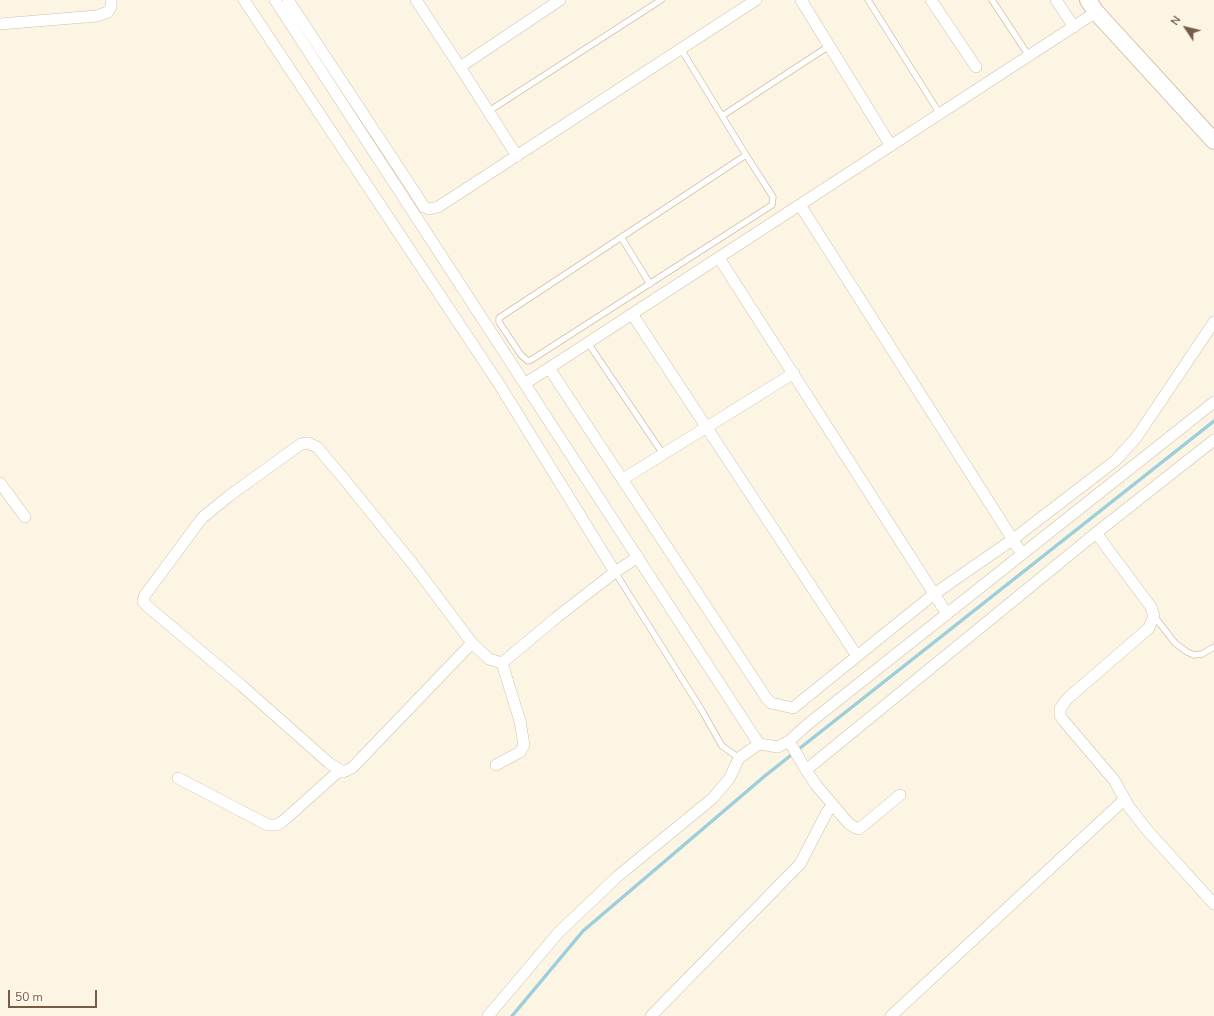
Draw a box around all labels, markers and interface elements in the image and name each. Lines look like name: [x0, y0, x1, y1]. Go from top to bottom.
north arrow: [1166, 8, 1206, 48]
text: N: [1167, 13, 1184, 29]
scale bar: [10, 982, 99, 1008]
text: 50 m: [15, 989, 43, 1005]

